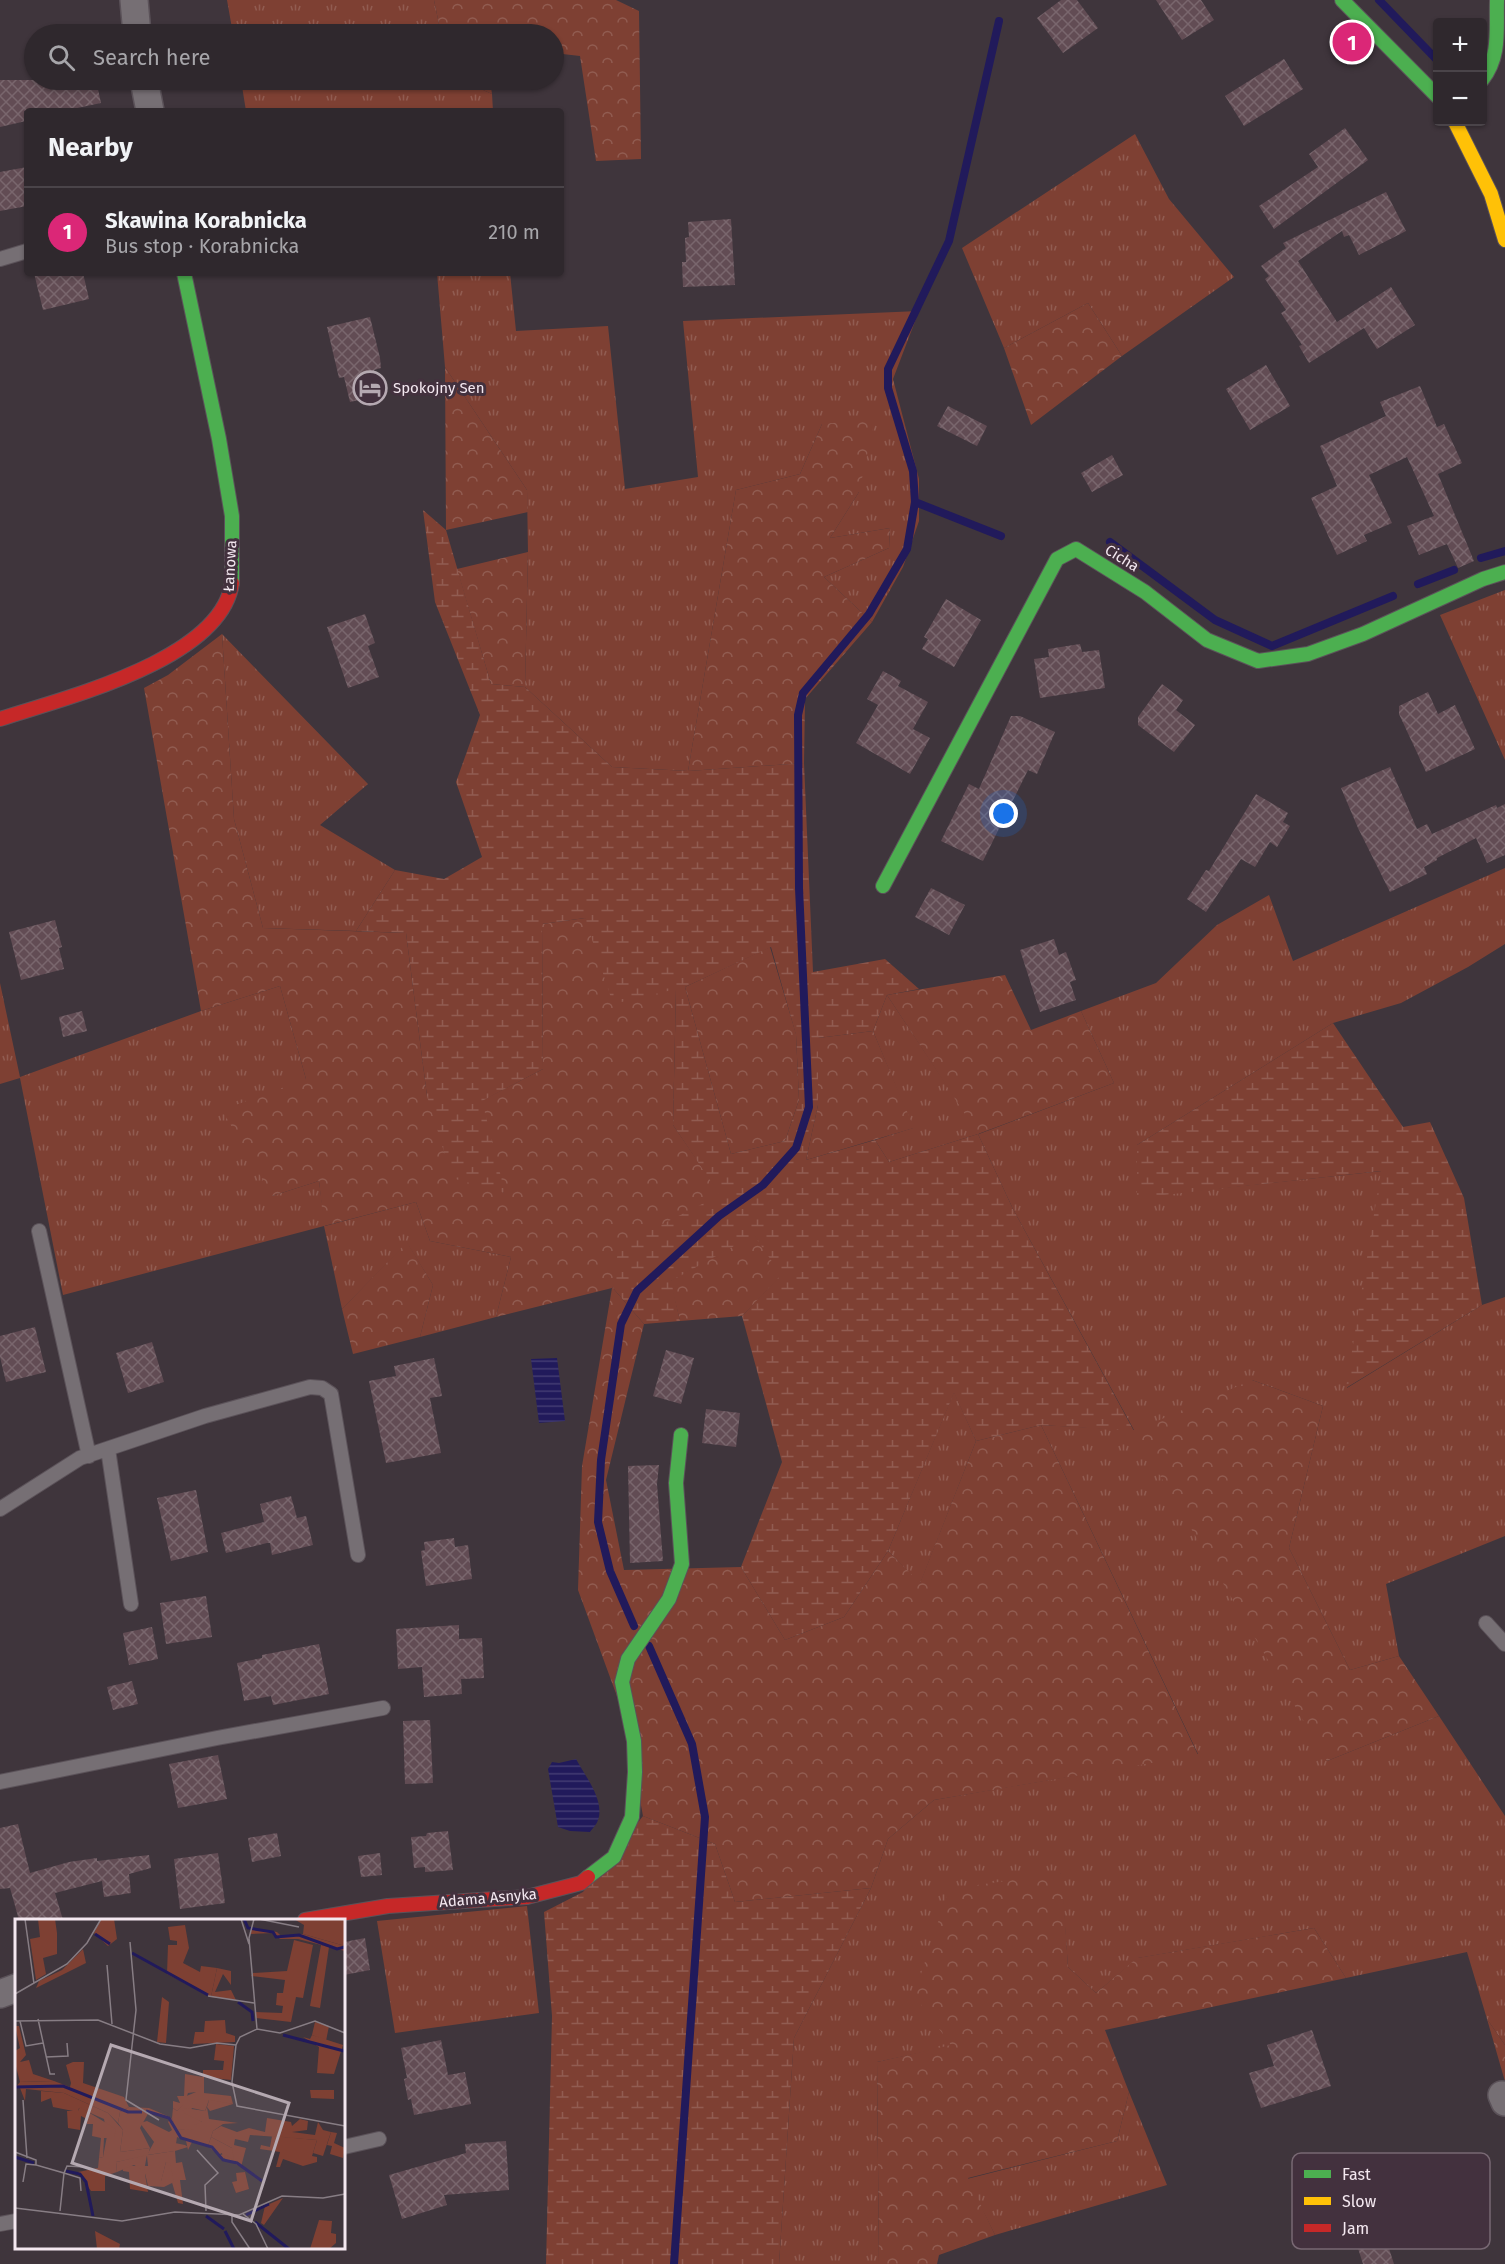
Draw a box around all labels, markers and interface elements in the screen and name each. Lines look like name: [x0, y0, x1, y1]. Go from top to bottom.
map controls: [1433, 18, 1487, 126]
button: +: [1433, 18, 1487, 72]
pin: 1: [1332, 20, 1372, 64]
search box: [24, 24, 564, 90]
icon: search: [45, 41, 78, 74]
text: Search here: [93, 44, 211, 71]
button: −: [1433, 72, 1487, 126]
text: Nearby: [48, 132, 133, 163]
text: Skawina Korabnicka: [105, 207, 307, 234]
text: 1: [63, 220, 72, 244]
text: 210 m: [488, 220, 540, 244]
text: Bus stop · Korabnicka: [105, 234, 299, 258]
hotel icon: Spokojny Sen: [352, 370, 388, 406]
place label: Spokojny Sen: [393, 379, 485, 397]
street label: Łanowa: [220, 540, 240, 592]
street label: Cicha: [1102, 541, 1142, 575]
your location: [989, 799, 1018, 828]
street label: Adama Asnyka: [438, 1885, 538, 1911]
inset map: [15, 1919, 345, 2249]
legend: [1292, 2153, 1490, 2249]
text: Fast: [1342, 2165, 1371, 2184]
text: Slow: [1342, 2192, 1377, 2211]
text: Jam: [1342, 2219, 1369, 2238]

